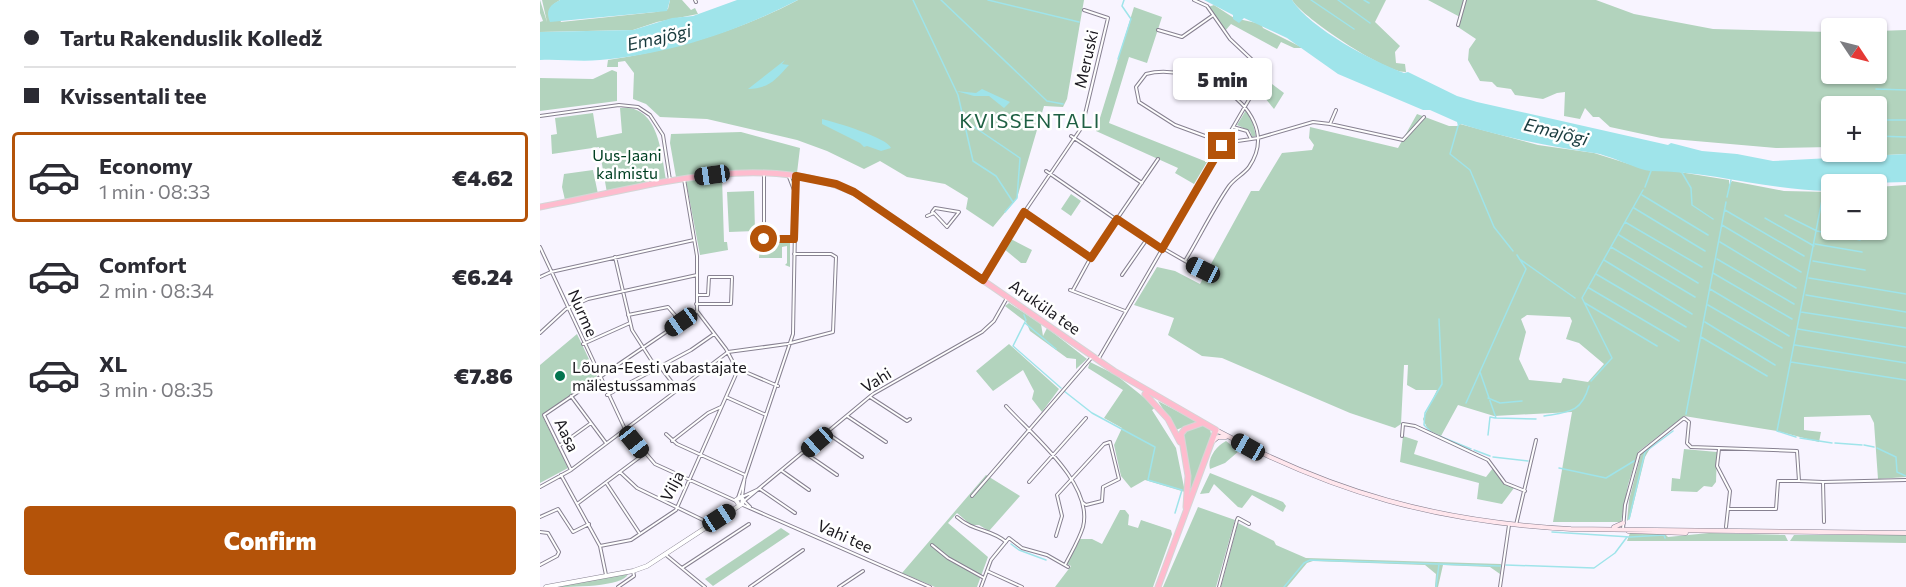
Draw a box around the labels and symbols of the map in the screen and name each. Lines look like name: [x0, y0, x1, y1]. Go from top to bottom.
north arrow: [1821, 18, 1887, 84]
water label: Emajõgi: [624, 19, 694, 55]
street label: Meruski: [1070, 28, 1101, 90]
callout: 5 min: [1172, 59, 1272, 101]
district label: KVISSENTALI: [959, 108, 1101, 132]
water label: Emajõgi: [1522, 112, 1592, 150]
route end: [1208, 132, 1235, 159]
park label: Uus-Jaani kalmistu: [592, 145, 662, 182]
car: [693, 164, 731, 186]
route start: [750, 225, 777, 252]
car: [1183, 254, 1223, 286]
street label: Aruküla tee: [1006, 275, 1085, 338]
street label: Nurme: [565, 286, 602, 339]
car: [661, 304, 701, 340]
place label: Lõuna-Eesti vabastajate mälestussammas: [572, 357, 747, 394]
street label: Vahi: [857, 363, 894, 396]
marker: Lõuna-Eesti vabastajate mälestussammas: [553, 369, 567, 383]
street label: Aasa: [551, 415, 584, 455]
car: [616, 422, 652, 462]
car: [798, 423, 836, 461]
car: [1228, 430, 1268, 464]
street label: Vilja: [656, 467, 687, 504]
car: [699, 501, 739, 535]
street label: Vahi tee: [815, 515, 876, 556]

